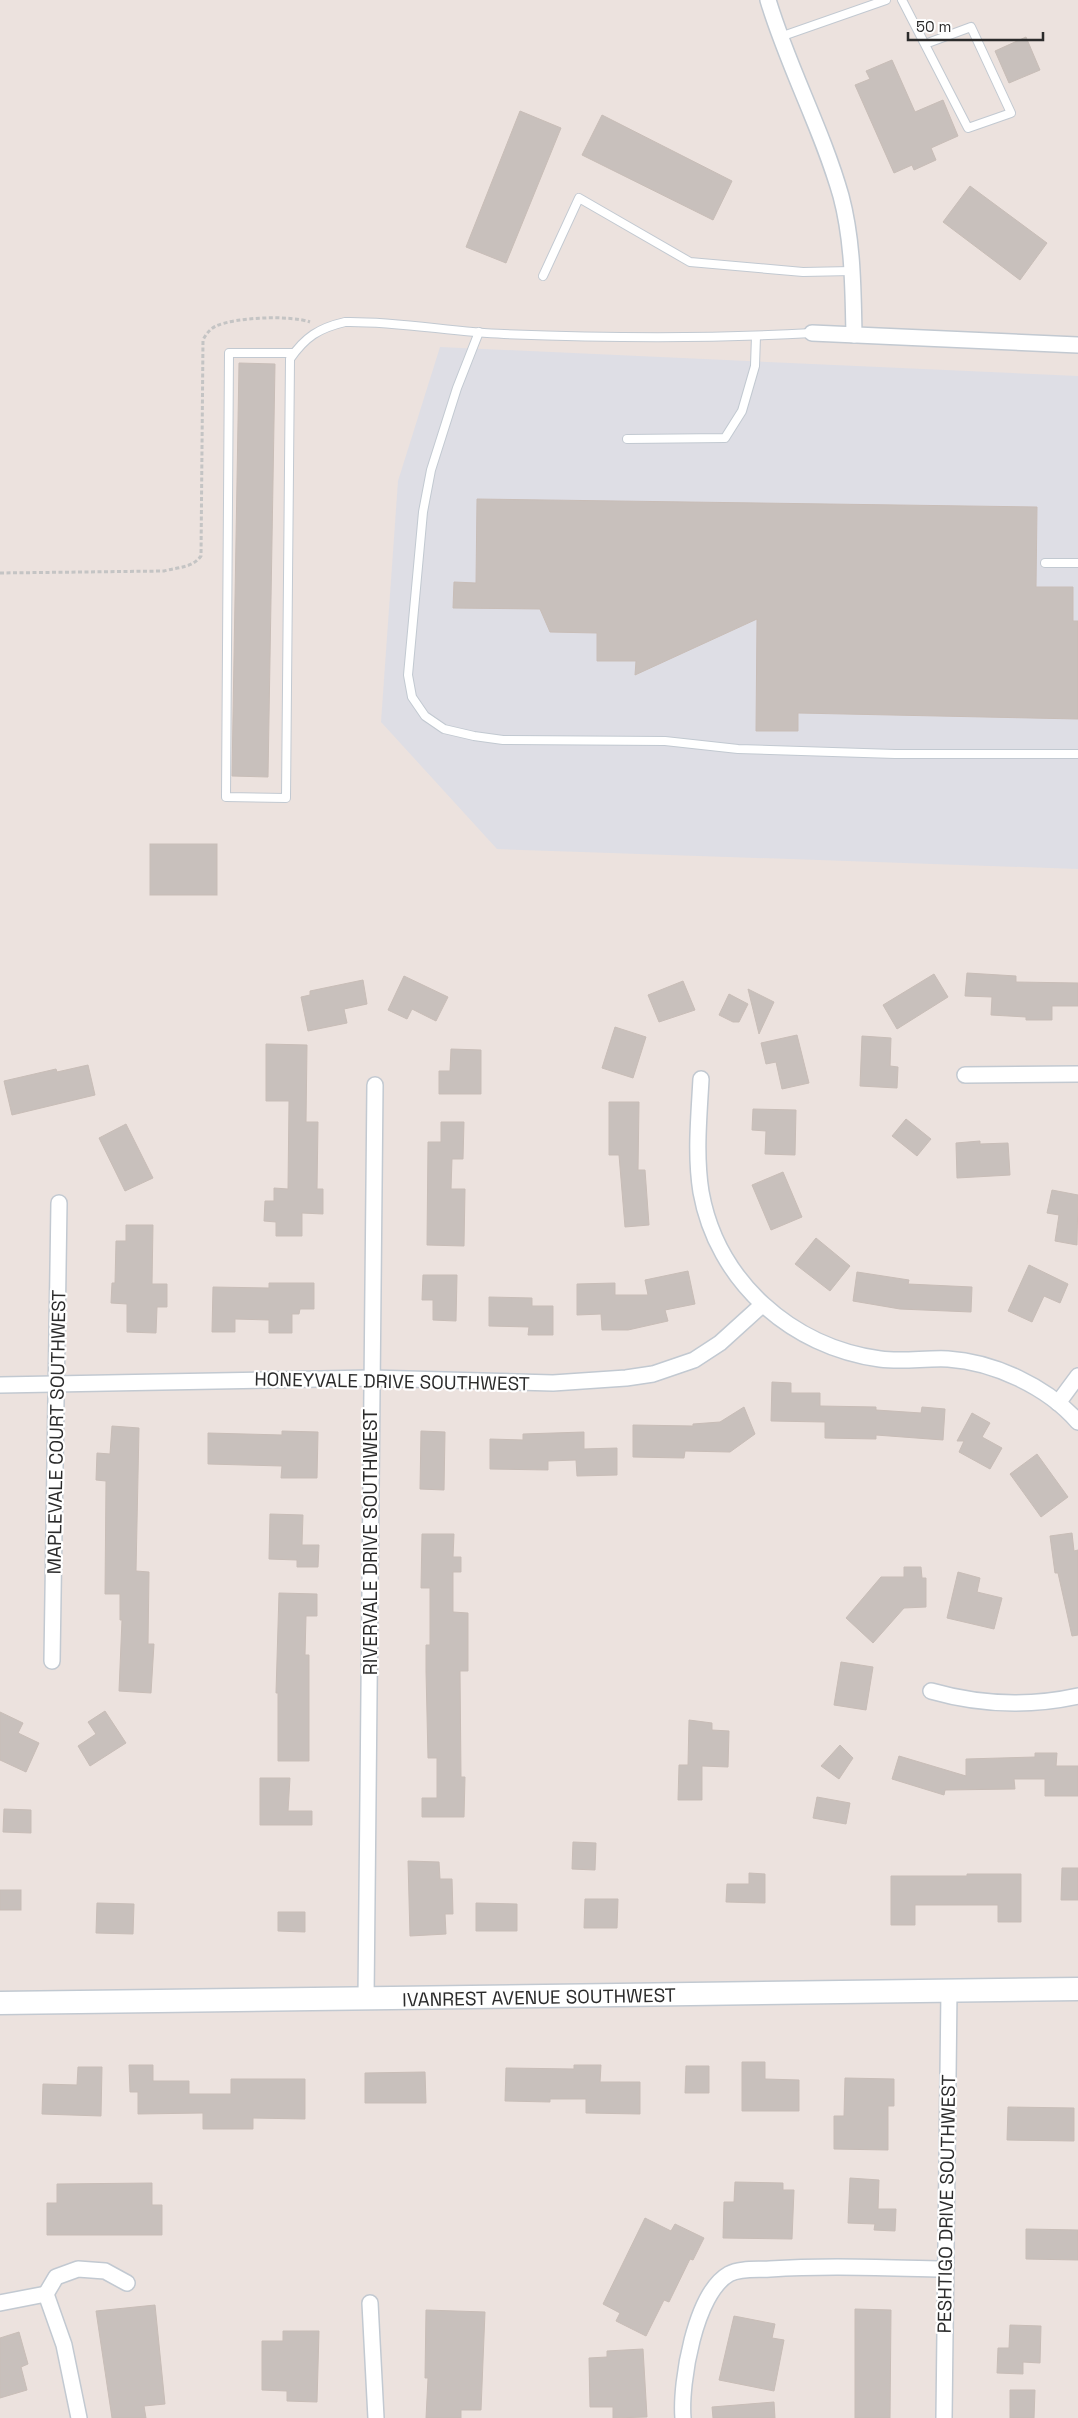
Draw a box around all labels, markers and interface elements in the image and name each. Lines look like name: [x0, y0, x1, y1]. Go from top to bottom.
scale bar: [908, 10, 1043, 42]
text: 50 m: [916, 17, 951, 36]
street label: MAPLEVALE COURT SOUTHWEST: [42, 1289, 71, 1575]
street label: HONEYVALE DRIVE SOUTHWEST: [254, 1367, 530, 1396]
street label: RIVERVALE DRIVE SOUTHWEST: [358, 1409, 383, 1675]
street label: IVANREST AVENUE SOUTHWEST: [402, 1983, 676, 2012]
street label: PESHTIGO DRIVE SOUTHWEST: [932, 2074, 961, 2334]

